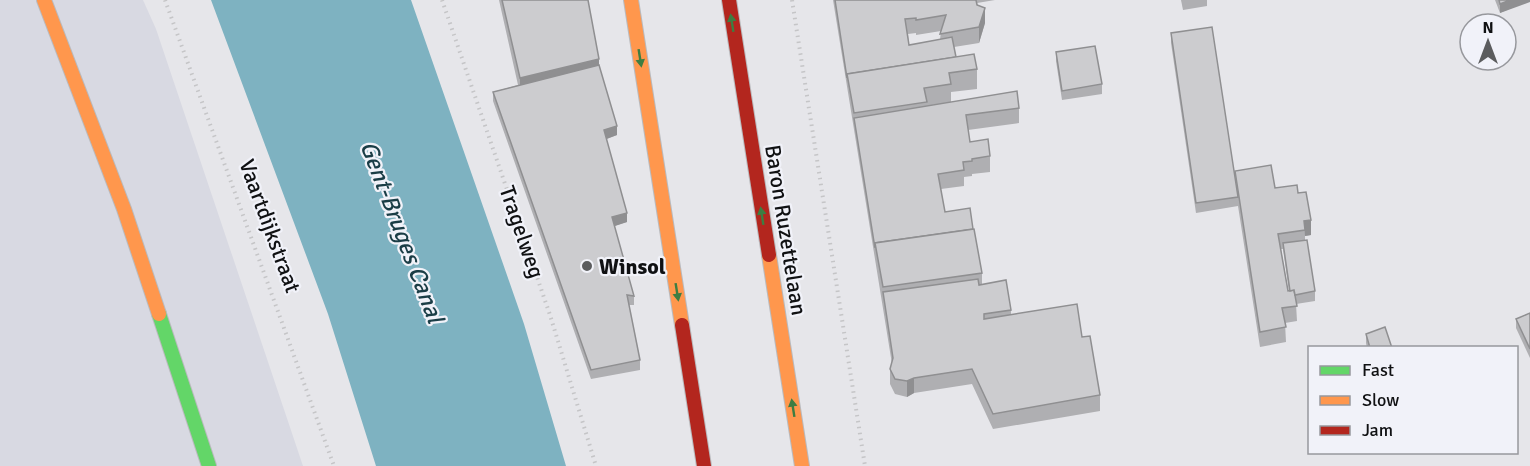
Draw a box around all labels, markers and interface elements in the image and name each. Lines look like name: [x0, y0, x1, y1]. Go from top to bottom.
north arrow: [1458, 12, 1518, 72]
one-way arrow: [728, 13, 737, 32]
text: N: [1482, 18, 1494, 38]
one-way arrow: [636, 48, 645, 67]
water label: Gent-Bruges Canal: [353, 137, 451, 329]
street label: Baron Ruzettelaan: [759, 143, 813, 317]
street label: Vaartdijkstraat: [233, 156, 307, 297]
street label: Tragelweg: [494, 182, 550, 282]
one-way arrow: [758, 206, 767, 225]
place label: Winsol: [599, 253, 666, 280]
marker: Winsol: [580, 259, 594, 273]
one-way arrow: [673, 283, 682, 302]
legend: [1308, 346, 1518, 454]
text: Fast: [1362, 359, 1394, 381]
text: Slow: [1362, 389, 1399, 411]
one-way arrow: [788, 399, 797, 418]
text: Jam: [1362, 419, 1393, 441]

